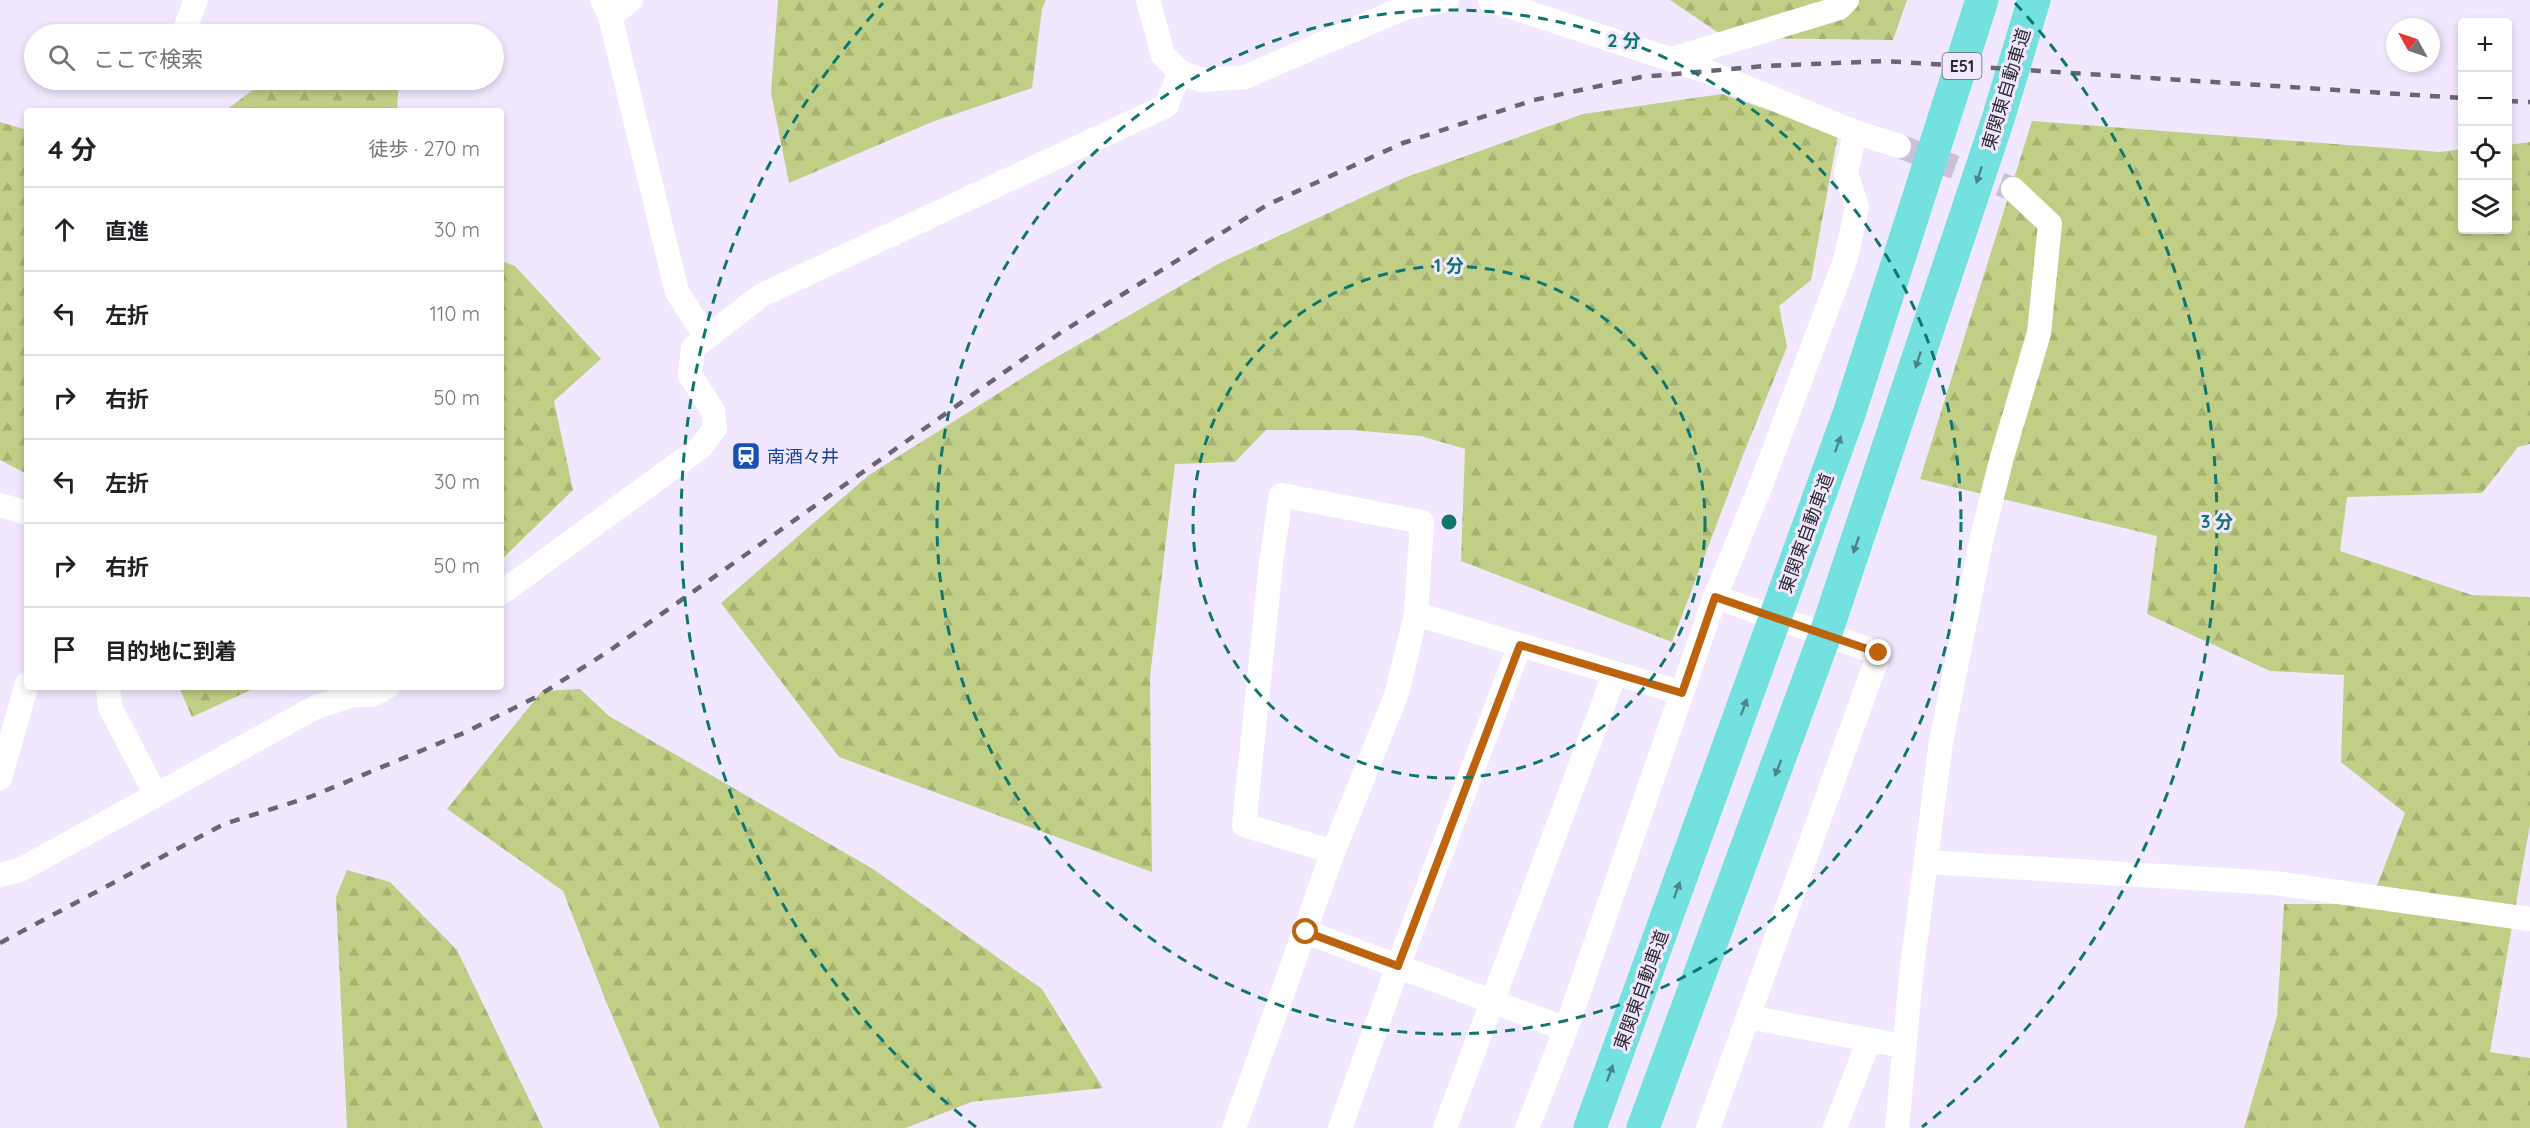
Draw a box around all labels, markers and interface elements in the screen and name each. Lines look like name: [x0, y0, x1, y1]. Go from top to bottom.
north arrow: [2386, 18, 2440, 72]
map controls: [2458, 18, 2512, 234]
button: +: [2458, 18, 2512, 72]
search box: [24, 24, 504, 90]
street label: 東関東自動車道: [1977, 25, 2035, 153]
text: 2 分: [1607, 29, 1641, 52]
icon: search: [45, 41, 78, 74]
text: ここで検索: [93, 45, 203, 73]
road number: E51: [1942, 53, 1982, 79]
button: −: [2458, 72, 2512, 126]
button: locate: [2458, 126, 2512, 180]
text: 4 分: [48, 133, 97, 166]
text: 徒歩 · 270 m: [369, 136, 480, 161]
one-way arrow: [1974, 166, 1984, 184]
button: layers: [2458, 180, 2512, 234]
icon: ahead: [48, 213, 81, 246]
text: 直進: [105, 217, 149, 245]
text: 30 m: [434, 217, 480, 242]
text: 1 分: [1434, 254, 1464, 277]
icon: left: [48, 297, 81, 330]
text: 左折: [105, 301, 149, 329]
text: 110 m: [430, 301, 480, 326]
one-way arrow: [1913, 351, 1922, 369]
icon: right: [48, 381, 81, 414]
text: 右折: [105, 385, 149, 413]
text: 50 m: [434, 385, 480, 410]
one-way arrow: [1834, 435, 1844, 453]
station icon: 南酒々井: [730, 440, 762, 472]
place label: 南酒々井: [767, 445, 839, 468]
icon: left: [48, 465, 81, 498]
text: 左折: [105, 469, 149, 497]
text: 30 m: [434, 469, 480, 494]
street label: 東関東自動車道: [1774, 470, 1838, 596]
text: 3 分: [2201, 510, 2233, 533]
centre of rings: [1439, 512, 1459, 532]
one-way arrow: [1851, 536, 1860, 554]
icon: right: [48, 549, 81, 582]
text: 右折: [105, 553, 149, 581]
text: 50 m: [434, 553, 480, 578]
icon: arrive: [48, 633, 81, 666]
text: 目的地に到着: [105, 637, 237, 665]
route end: [1865, 639, 1891, 665]
one-way arrow: [1740, 698, 1750, 716]
one-way arrow: [1772, 759, 1782, 777]
one-way arrow: [1673, 881, 1683, 899]
route start: [1292, 918, 1318, 944]
street label: 東関東自動車道: [1609, 927, 1673, 1053]
one-way arrow: [1606, 1064, 1616, 1082]

